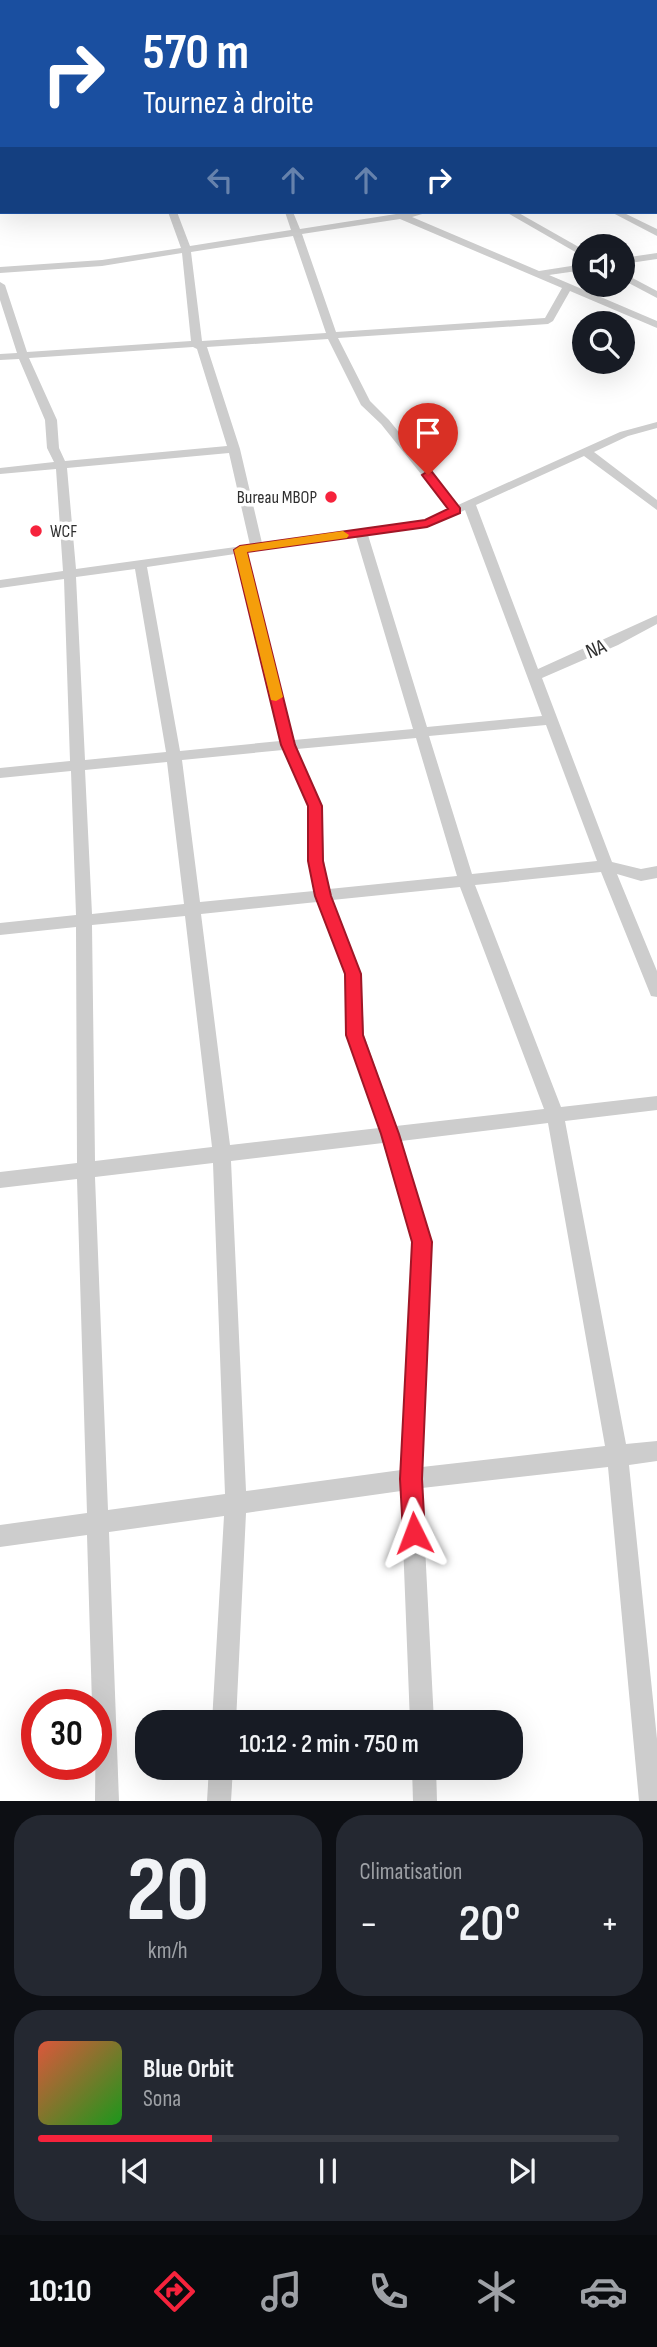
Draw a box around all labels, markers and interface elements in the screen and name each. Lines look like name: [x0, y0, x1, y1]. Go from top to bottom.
text: 570 m: [143, 24, 249, 83]
icon: right: [28, 28, 119, 119]
text: Tournez à droite: [143, 84, 314, 123]
icon: left: [201, 161, 239, 199]
icon: ahead: [274, 161, 312, 199]
icon: ahead: [347, 161, 385, 199]
icon: right: [420, 161, 458, 199]
map controls: [572, 234, 635, 374]
button: sound: [572, 234, 635, 297]
button: search: [572, 311, 635, 374]
pin: [398, 403, 458, 475]
icon: arrive: [409, 414, 447, 452]
place label: Bureau MBOP: [237, 487, 317, 508]
marker: Bureau MBOP: [323, 489, 339, 505]
place label: WCF: [50, 521, 77, 542]
marker: WCF: [28, 523, 44, 539]
street label: NA: [582, 633, 611, 664]
position arrow: [377, 1496, 451, 1570]
speed limit sign: 30: [21, 1689, 112, 1780]
text: 10:12 · 2 min · 750 m: [239, 1729, 419, 1760]
text: 20: [126, 1837, 209, 1946]
text: Climatisation: [360, 1858, 462, 1886]
text: 20°: [458, 1893, 520, 1956]
text: −: [360, 1902, 378, 1947]
text: +: [600, 1902, 619, 1947]
text: km/h: [148, 1937, 188, 1965]
text: Blue Orbit: [143, 2054, 234, 2085]
text: Sona: [143, 2085, 181, 2113]
icon: previous: [116, 2152, 154, 2190]
icon: pause: [309, 2152, 347, 2190]
icon: next: [503, 2152, 541, 2190]
icon: directions: [150, 2267, 199, 2316]
icon: music: [257, 2267, 306, 2316]
icon: phone: [364, 2267, 413, 2316]
icon: climate: [472, 2267, 521, 2316]
icon: car: [579, 2267, 628, 2316]
text: 10:10: [29, 2272, 91, 2311]

